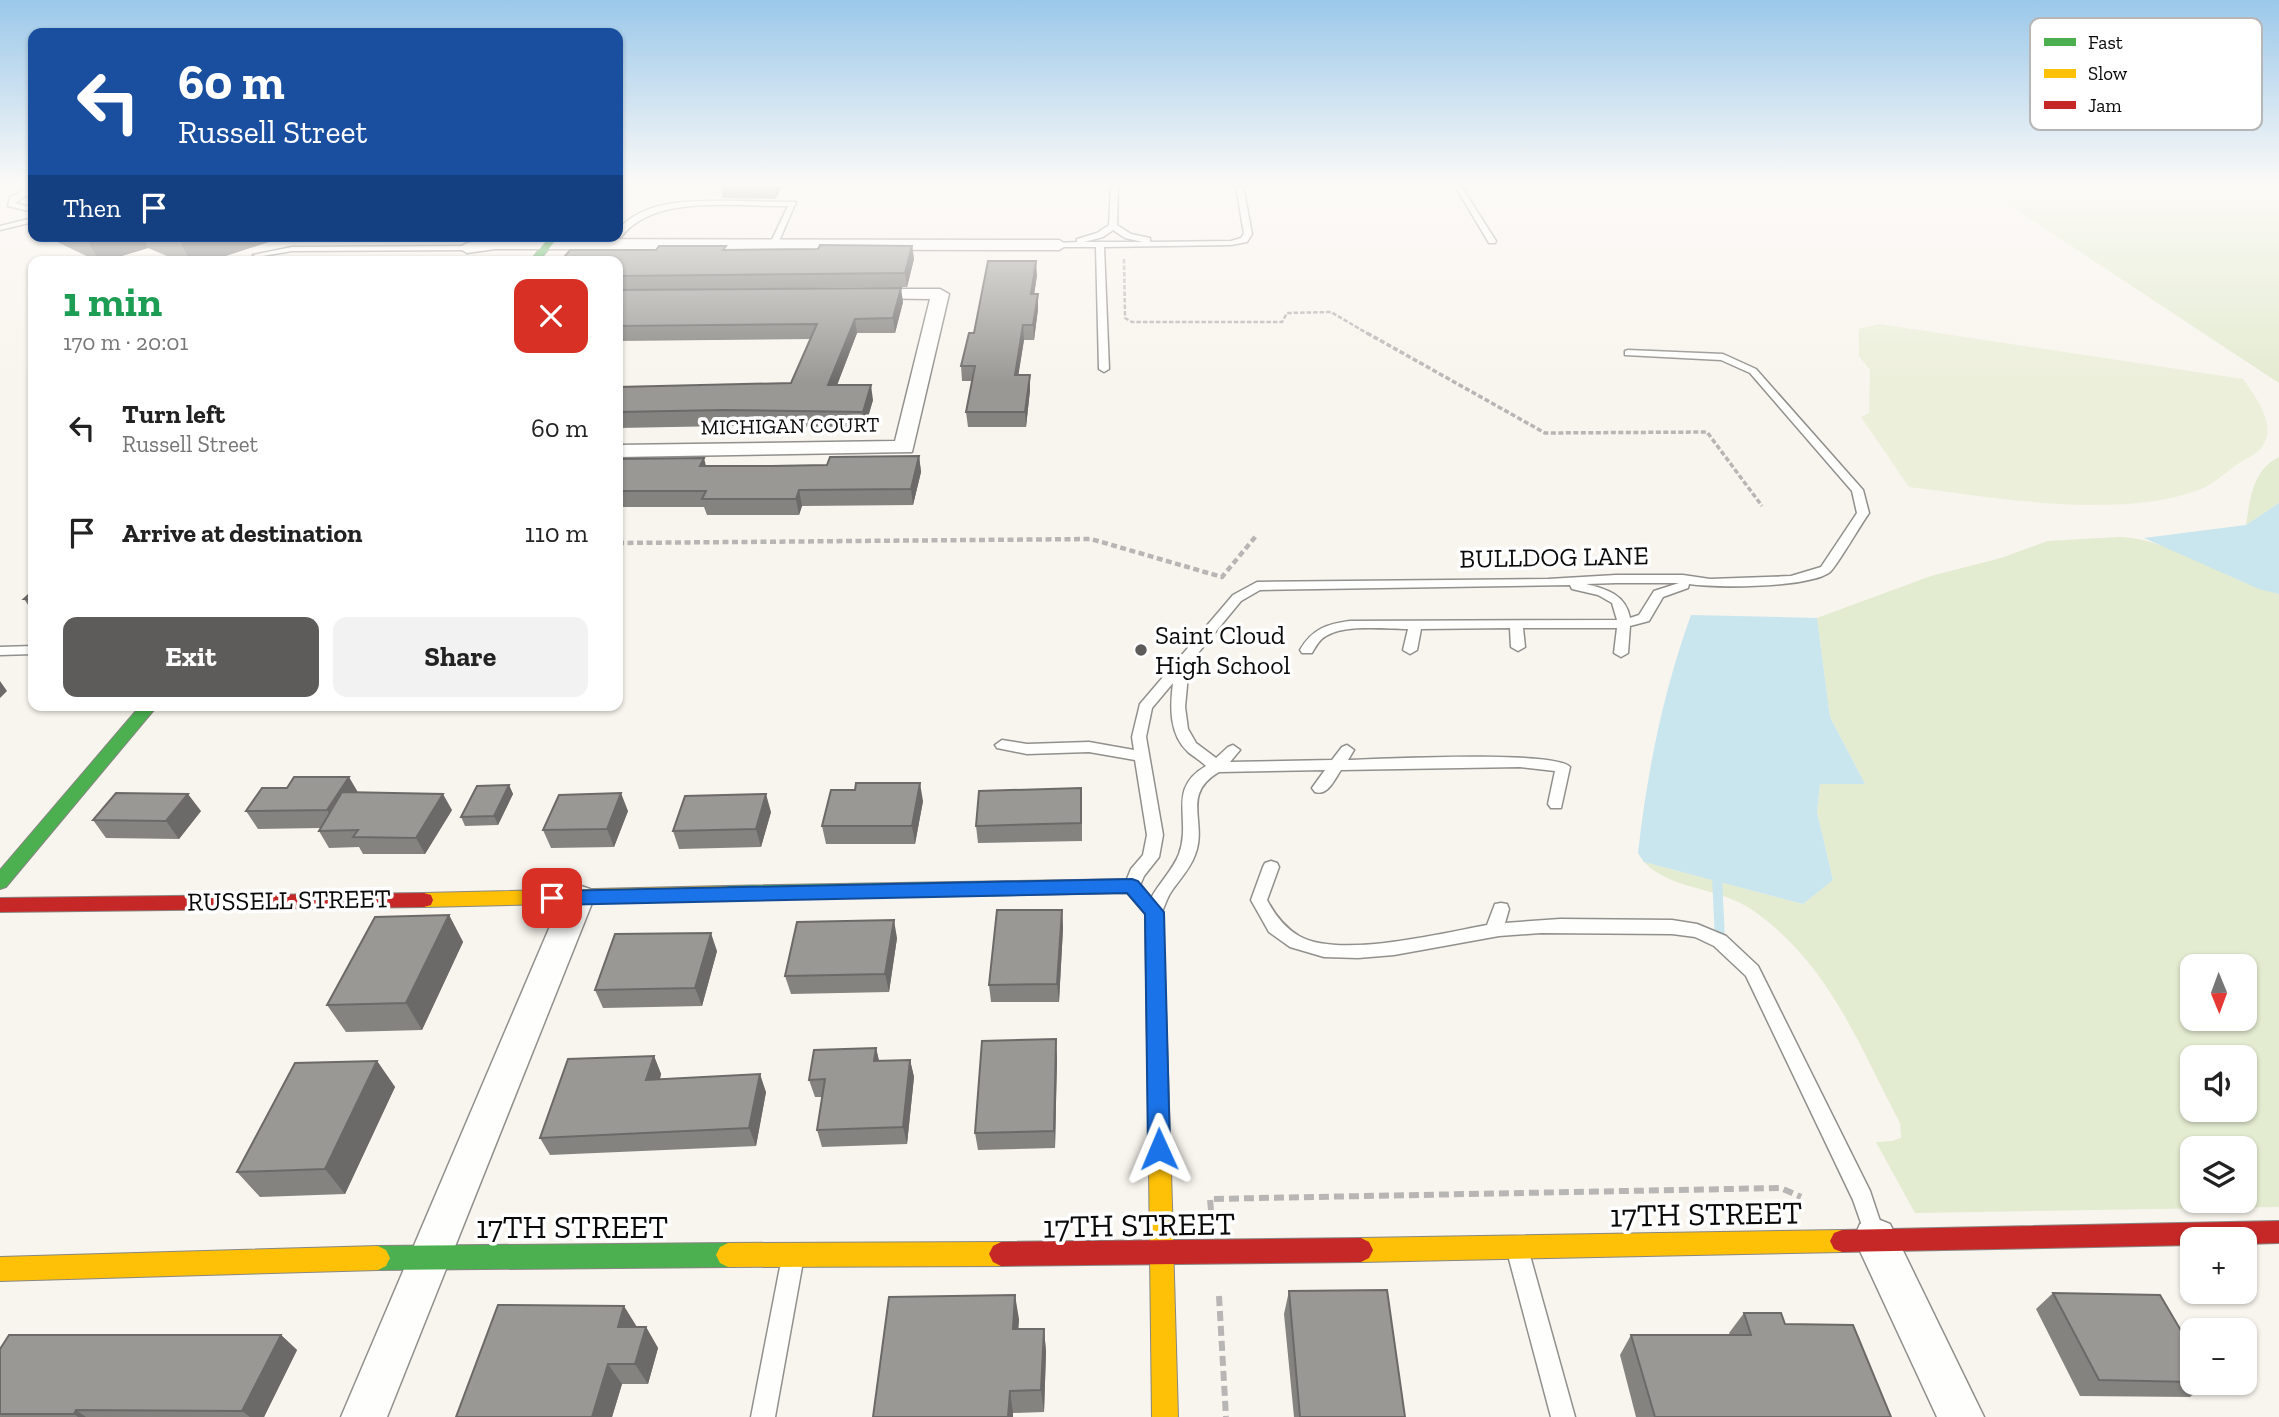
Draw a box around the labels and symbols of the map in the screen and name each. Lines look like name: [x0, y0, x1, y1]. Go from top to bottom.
legend: [2030, 18, 2262, 130]
text: Fast: [2088, 31, 2123, 54]
text: Slow: [2088, 62, 2128, 85]
text: Jam: [2088, 94, 2122, 117]
street label: MICHIGAN COURT: [700, 411, 880, 440]
street label: BULLDOG LANE: [1459, 539, 1649, 575]
place label: Saint Cloud High School: [1155, 619, 1290, 681]
marker: Saint Cloud High School: [1133, 642, 1149, 658]
pin: [522, 868, 582, 928]
street label: RUSSELL STREET: [187, 882, 391, 918]
north arrow: [2180, 954, 2258, 1031]
position arrow: [1122, 1112, 1196, 1186]
street label: 17TH STREET: [1610, 1193, 1803, 1235]
street label: 17TH STREET: [1043, 1204, 1236, 1246]
street label: 17TH STREET: [476, 1208, 668, 1246]

